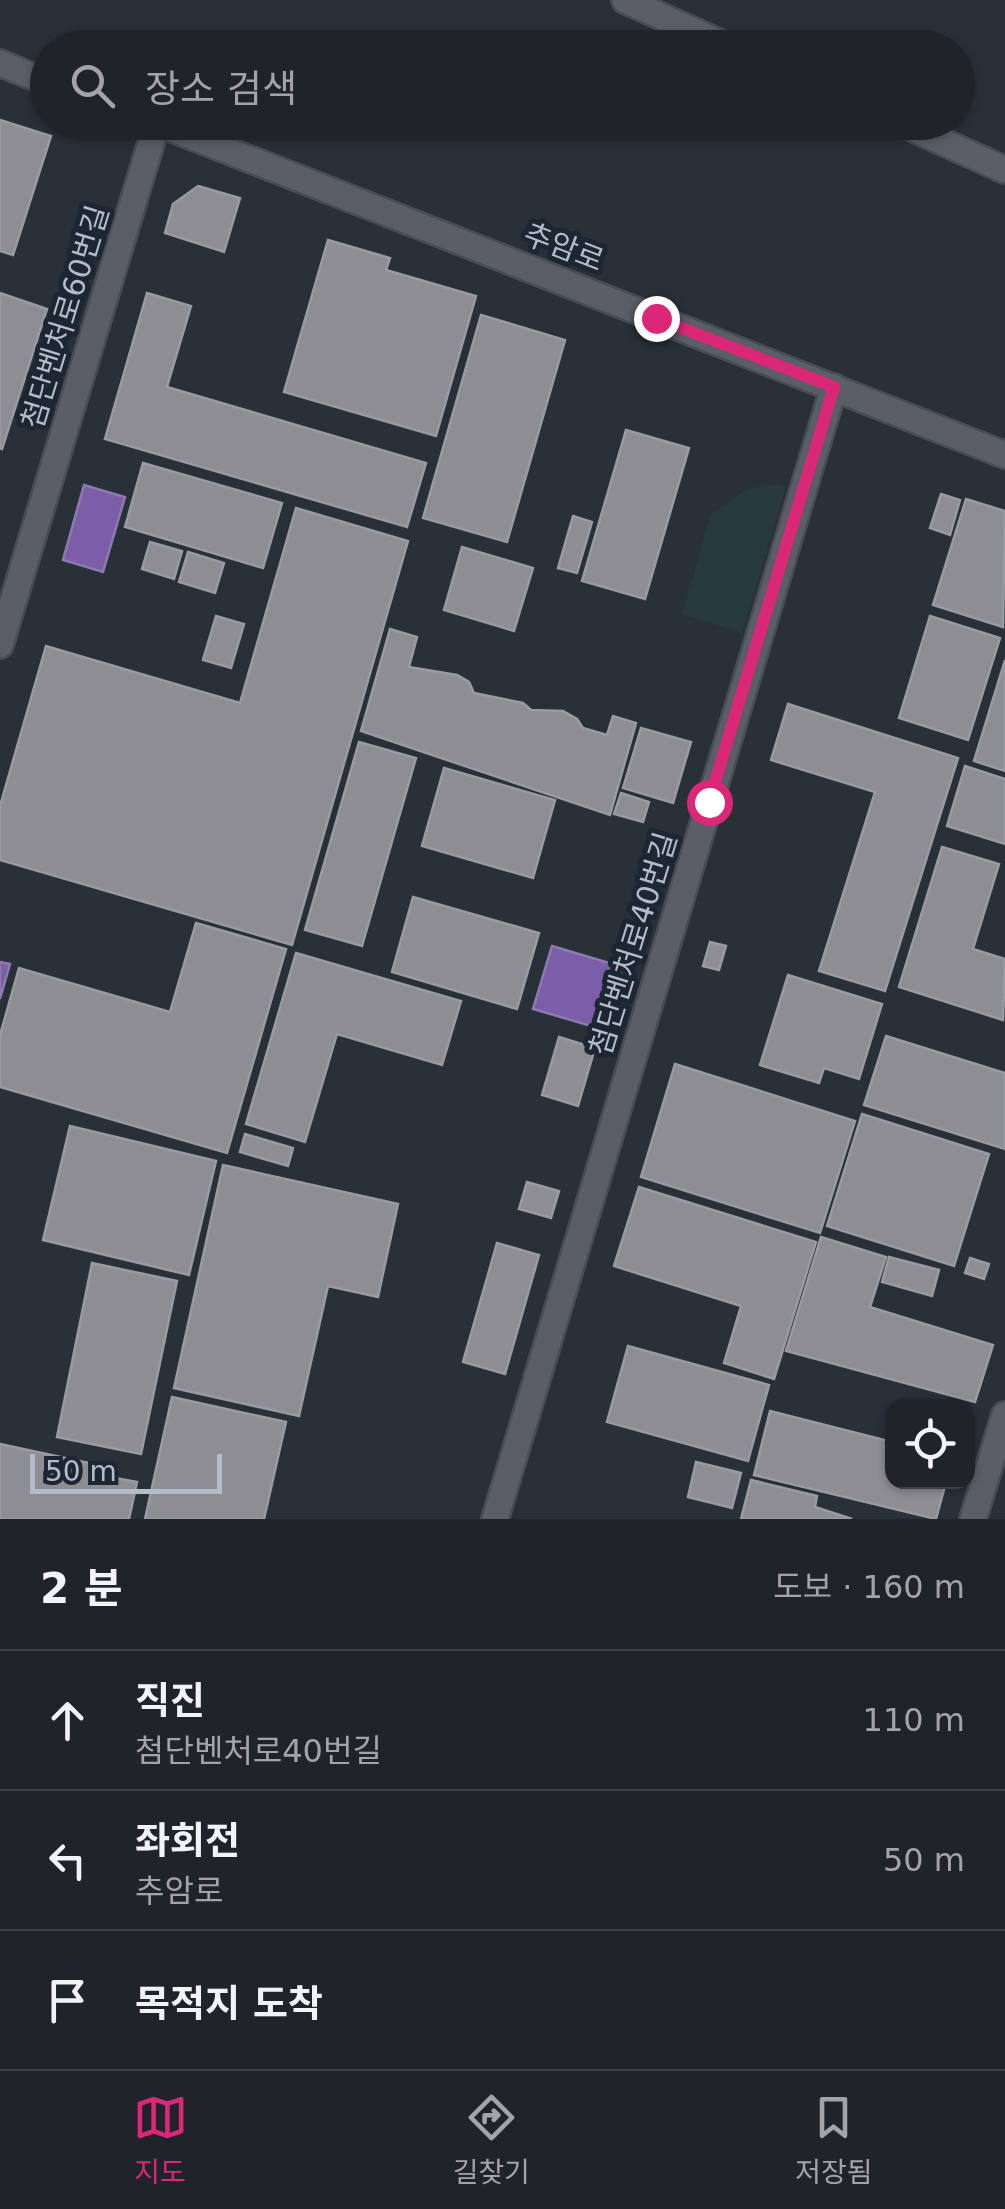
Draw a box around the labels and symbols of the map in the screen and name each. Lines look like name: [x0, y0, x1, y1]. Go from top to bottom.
street label: 첨단벤처로60번길: [14, 201, 116, 433]
street label: 추암로: [519, 216, 609, 278]
route end: [634, 296, 680, 342]
route start: [687, 780, 733, 826]
street label: 첨단벤처로40번길: [582, 828, 684, 1060]
scale bar: [30, 1449, 222, 1494]

